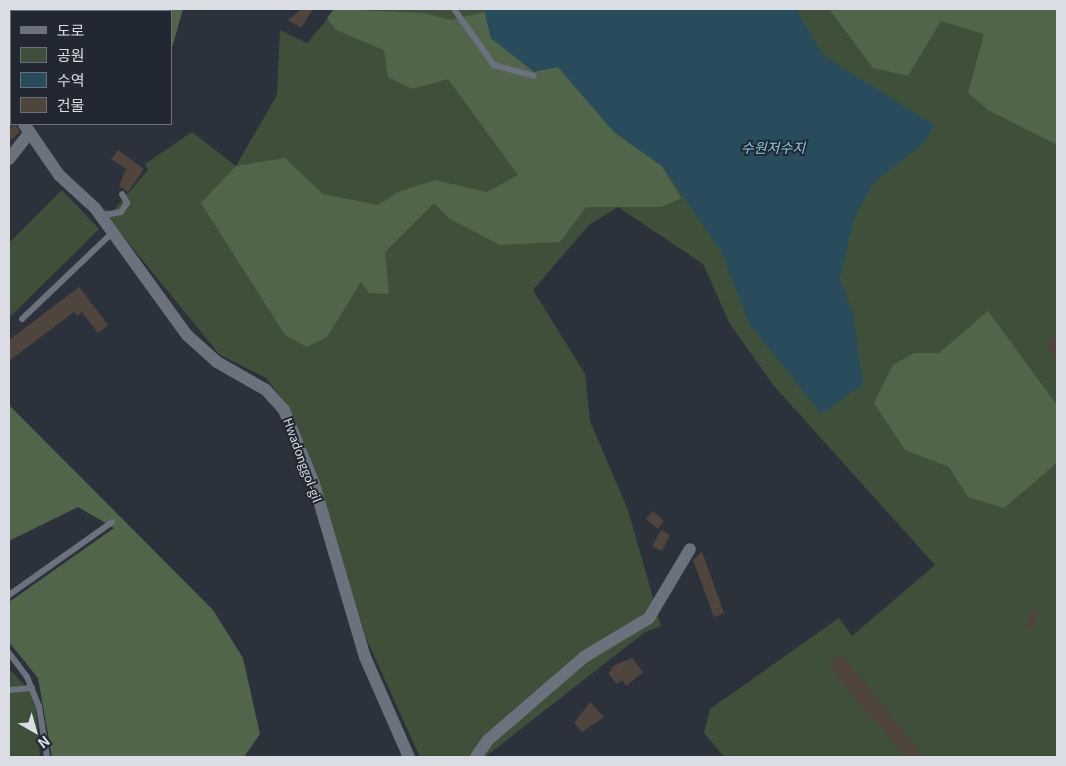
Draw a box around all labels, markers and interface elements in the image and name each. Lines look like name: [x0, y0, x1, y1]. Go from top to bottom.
legend: [10, 10, 172, 125]
text: 도로: [57, 19, 85, 40]
text: 공원: [57, 44, 85, 65]
text: 수역: [57, 69, 85, 90]
text: 건물: [57, 94, 85, 115]
water label: 수원저수지: [741, 139, 805, 155]
street label: Hwadonggol-gil: [281, 416, 325, 504]
north arrow: [10, 706, 60, 756]
text: N: [34, 732, 55, 754]

